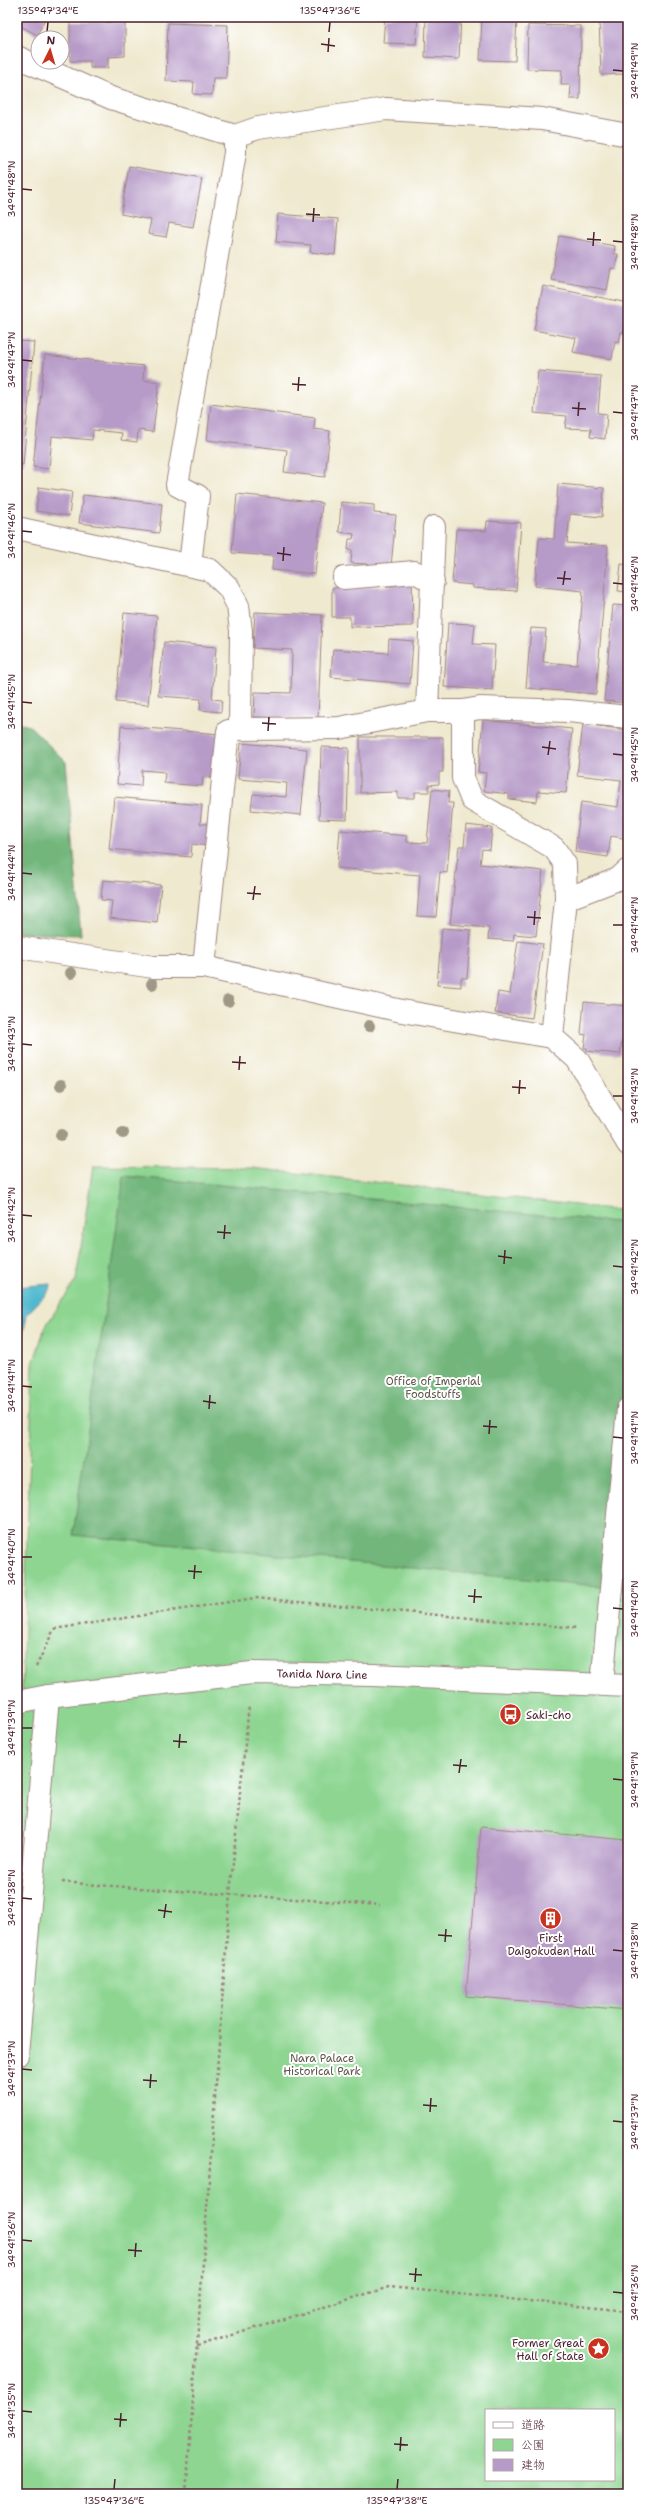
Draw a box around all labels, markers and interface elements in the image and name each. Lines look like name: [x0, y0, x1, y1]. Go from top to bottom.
text: 135°47'34"E: [18, 4, 78, 17]
text: 135°47'36"E: [300, 4, 360, 17]
north arrow: [30, 30, 70, 70]
text: N: [46, 33, 56, 48]
text: 34°41'49"N: [628, 43, 641, 99]
text: 34°41'48"N: [5, 161, 18, 217]
text: 34°41'48"N: [628, 214, 641, 270]
text: 34°41'47"N: [5, 332, 18, 388]
text: 34°41'47"N: [628, 385, 641, 441]
text: 34°41'46"N: [5, 503, 18, 559]
text: 34°41'46"N: [628, 556, 641, 612]
text: 34°41'45"N: [5, 674, 18, 730]
text: 34°41'45"N: [628, 727, 641, 783]
text: 34°41'44"N: [5, 845, 18, 901]
text: 34°41'44"N: [628, 897, 641, 953]
text: 34°41'43"N: [5, 1016, 18, 1072]
text: 34°41'43"N: [628, 1068, 641, 1124]
text: 34°41'42"N: [5, 1187, 18, 1243]
text: 34°41'42"N: [628, 1239, 641, 1295]
text: 34°41'41"N: [5, 1359, 18, 1413]
park label: Office of Imperial Foodstuffs: [386, 1374, 481, 1402]
text: 34°41'41"N: [628, 1411, 641, 1465]
text: 34°41'40"N: [5, 1528, 18, 1586]
text: 34°41'40"N: [628, 1580, 641, 1638]
street label: Tanida Nara Line: [276, 1666, 368, 1683]
text: 34°41'39"N: [5, 1700, 18, 1756]
bus stop icon: Saki-cho: [497, 1702, 523, 1728]
place label: Saki-cho: [526, 1708, 571, 1723]
text: 34°41'39"N: [628, 1752, 641, 1808]
text: 34°41'38"N: [5, 1869, 18, 1927]
building icon: First Daigokuden Hall: [538, 1905, 564, 1931]
text: 34°41'38"N: [628, 1922, 641, 1980]
place label: First Daigokuden Hall: [507, 1931, 595, 1959]
text: 34°41'37"N: [5, 2041, 18, 2097]
park label: Nara Palace Historical Park: [283, 2051, 361, 2079]
text: 34°41'37"N: [628, 2094, 641, 2150]
text: 34°41'36"N: [5, 2212, 18, 2268]
text: 34°41'36"N: [628, 2265, 641, 2321]
place label: Former Great Hall of State: [512, 2336, 584, 2364]
place icon: Former Great Hall of State: [586, 2336, 612, 2362]
text: 34°41'35"N: [5, 2383, 18, 2439]
legend: [485, 2409, 615, 2481]
text: 道路: [521, 2417, 545, 2433]
text: 公園: [521, 2437, 545, 2453]
text: 建物: [521, 2457, 545, 2473]
text: 135°47'36"E: [84, 2494, 144, 2507]
text: 135°47'38"E: [366, 2494, 428, 2507]

